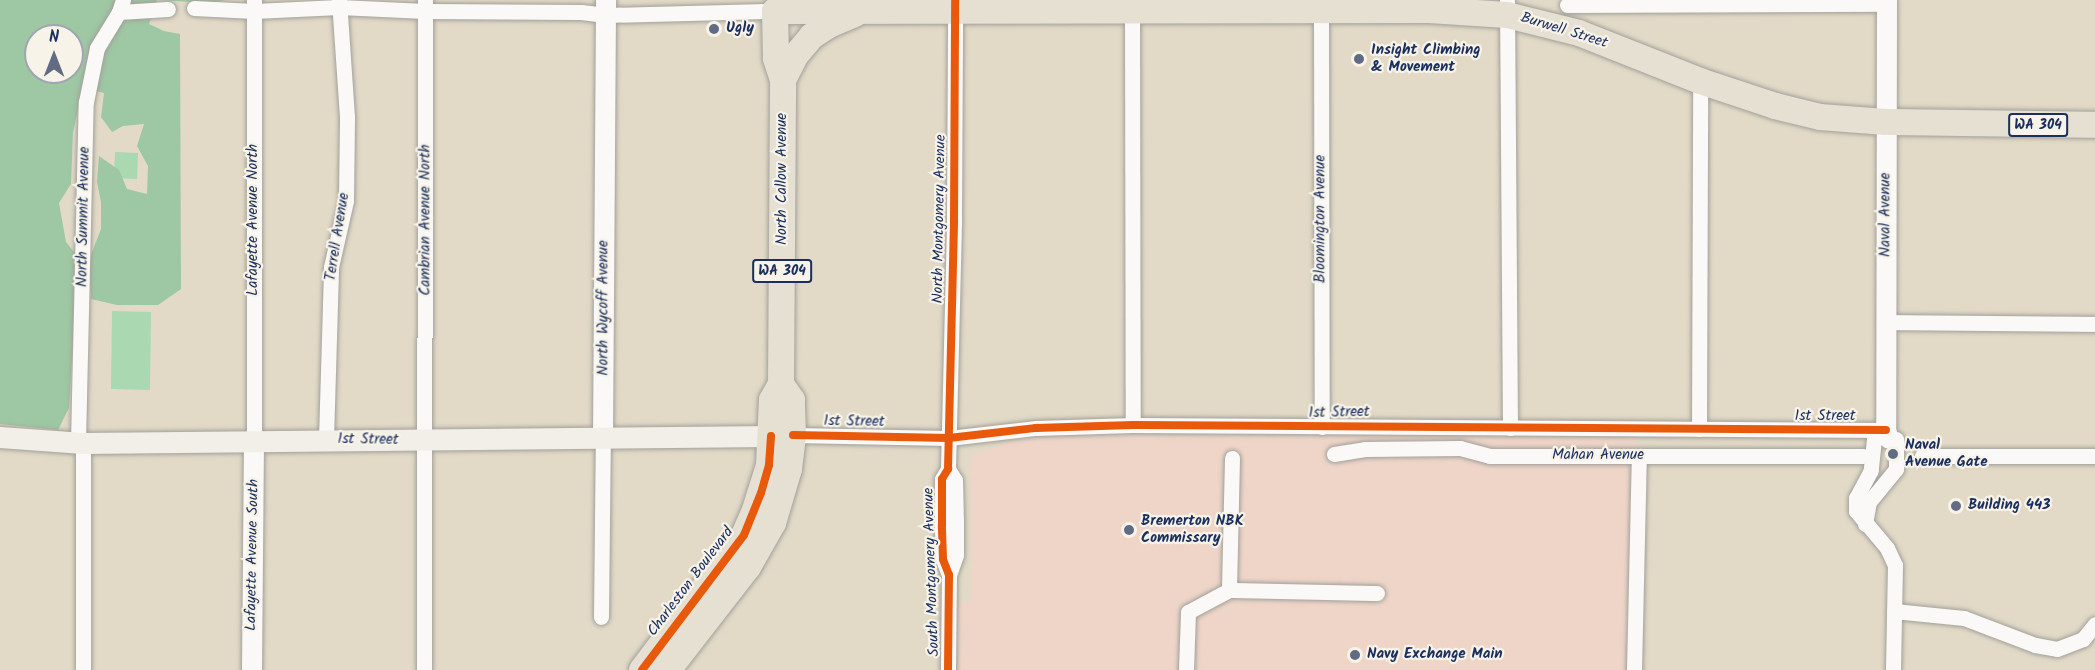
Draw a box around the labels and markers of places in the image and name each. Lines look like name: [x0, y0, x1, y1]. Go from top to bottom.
place label: Ugly: [726, 20, 754, 38]
marker: Ugly: [707, 22, 721, 36]
place label: Insight Climbing & Movement: [1371, 41, 1480, 76]
marker: Insight Climbing & Movement: [1352, 52, 1366, 66]
place label: Naval Avenue Gate: [1905, 436, 1987, 471]
marker: Naval Avenue Gate: [1886, 447, 1900, 461]
place label: Building 443: [1968, 497, 2050, 515]
marker: Building 443: [1949, 499, 1963, 513]
place label: Bremerton NBK Commissary: [1141, 512, 1244, 547]
marker: Bremerton NBK Commissary: [1122, 523, 1136, 537]
place label: Navy Exchange Main: [1367, 646, 1503, 664]
marker: Navy Exchange Main: [1348, 648, 1362, 662]

